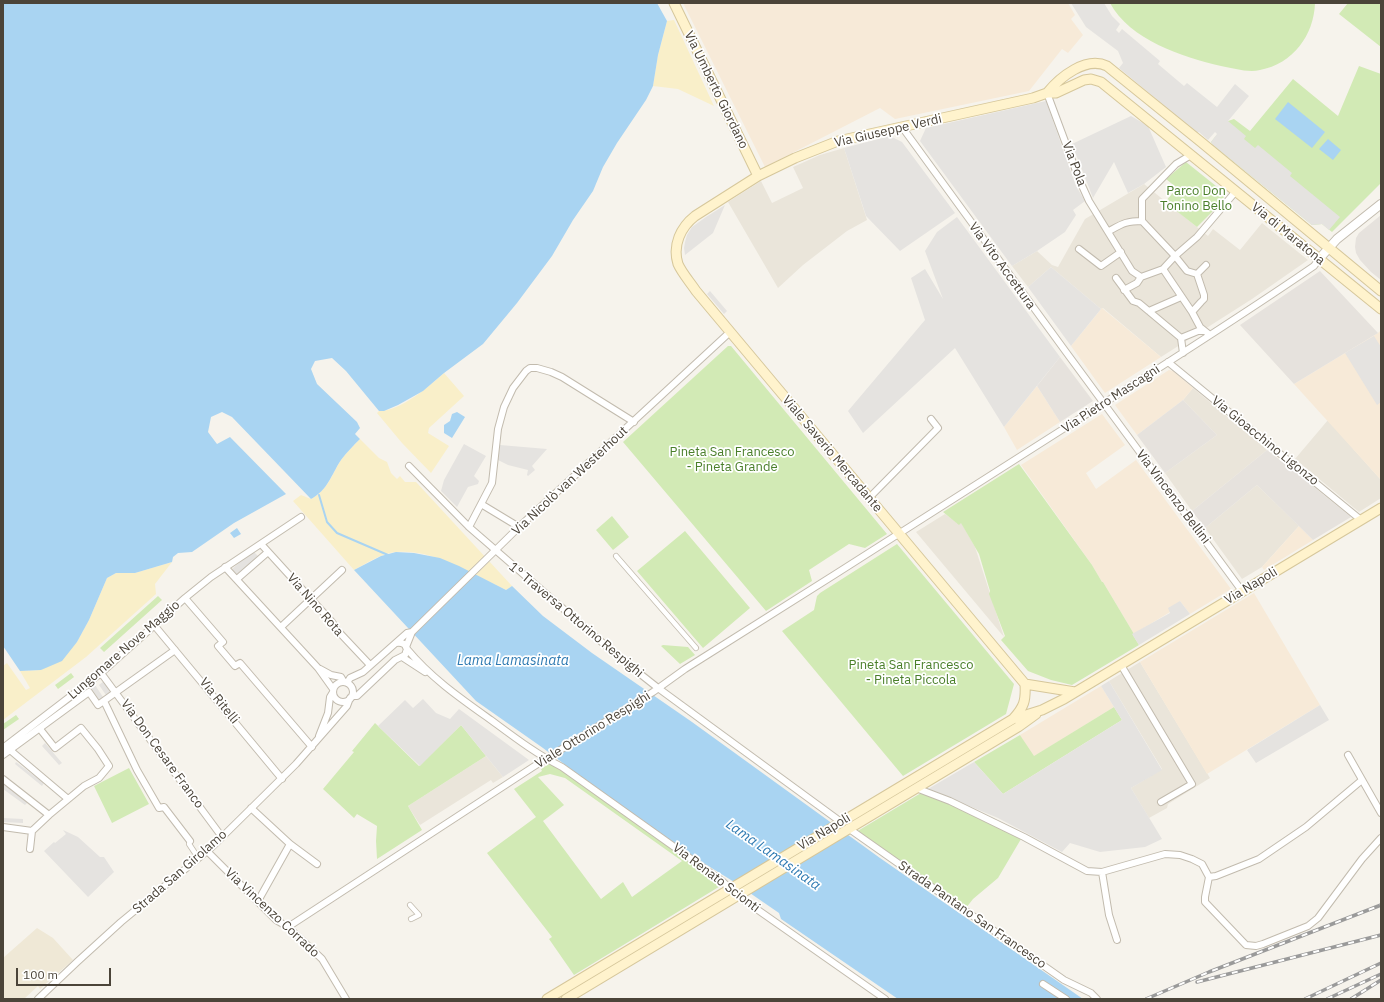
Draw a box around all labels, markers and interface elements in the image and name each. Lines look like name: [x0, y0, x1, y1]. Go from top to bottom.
street label: Via Umberto Giordano: [681, 29, 751, 151]
street label: Via Giuseppe Verdi: [833, 111, 943, 151]
street label: Via Pola: [1058, 139, 1090, 189]
park label: Parco Don Tonino Bello: [1160, 183, 1232, 214]
street label: Via di Maratona: [1248, 200, 1328, 268]
street label: Via Vito Accettura: [965, 219, 1039, 313]
street label: Via Pietro Mascagni: [1059, 361, 1163, 437]
street label: Viale Saverio Mercadante: [779, 393, 885, 515]
street label: Via Gioacchino Ligonzo: [1208, 393, 1322, 489]
street label: Via Nicolò van Westerhout: [509, 423, 631, 539]
park label: Pineta San Francesco - Pineta Grande: [670, 444, 794, 475]
street label: Via Vincenzo Bellini: [1133, 447, 1213, 547]
street label: 1° Traversa Ottorino Respighi: [505, 559, 647, 681]
street label: Via Napoli: [1222, 564, 1280, 608]
street label: Via Nino Rota: [283, 570, 347, 640]
street label: Lungomare Nove Maggio: [65, 597, 183, 703]
water label: Lama Lamasinata: [457, 653, 569, 669]
park label: Pineta San Francesco - Pineta Piccola: [849, 657, 973, 688]
street label: Via Ritelli: [196, 675, 242, 727]
street label: Viale Ottorino Respighi: [533, 688, 653, 772]
street label: Via Don Cesare Franco: [117, 696, 207, 812]
street label: Via Napoli: [795, 810, 853, 854]
water label: Lama Lamasinata: [722, 816, 824, 894]
street label: Strada San Girolamo: [130, 827, 230, 917]
street label: Via Renato Scionti: [669, 840, 763, 916]
street label: Strada Pantano San Francesco: [895, 858, 1049, 972]
street label: Via Vincenzo Corrado: [221, 865, 323, 961]
scale bar: [18, 960, 113, 986]
text: 100 m: [23, 967, 58, 982]

